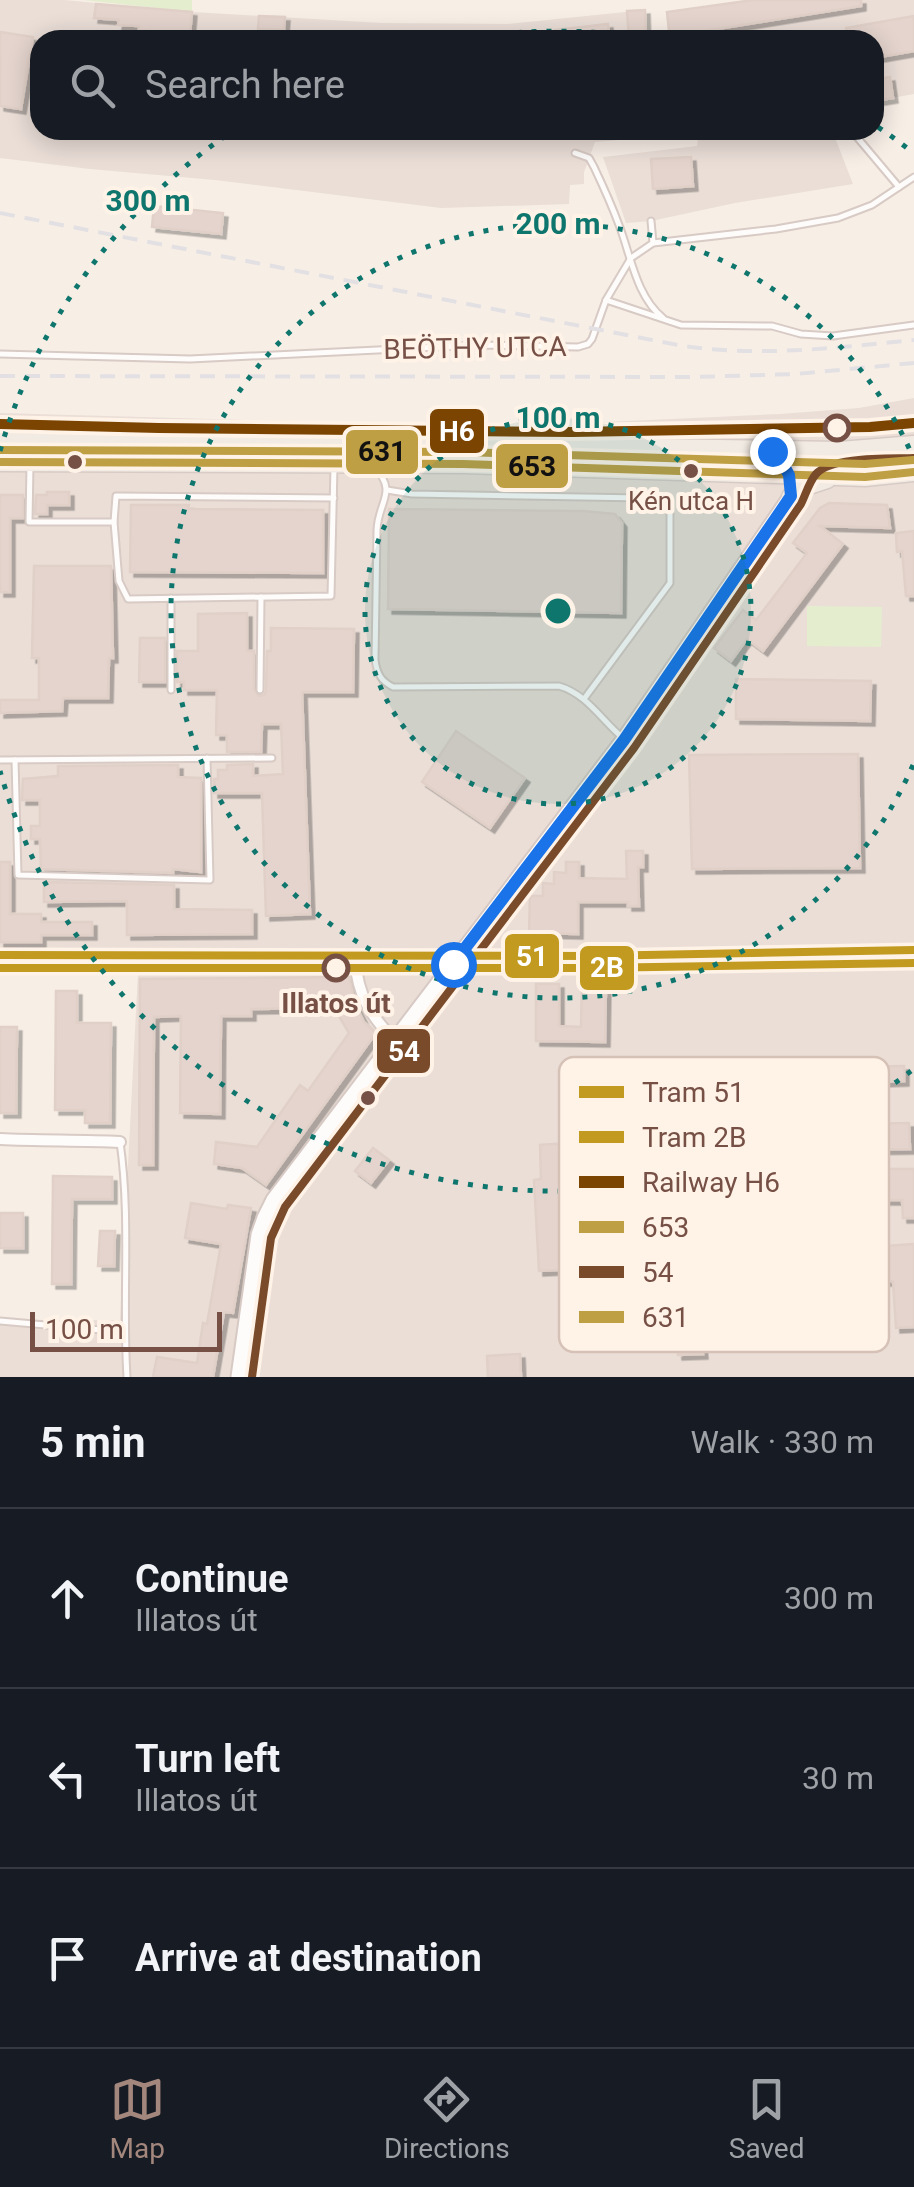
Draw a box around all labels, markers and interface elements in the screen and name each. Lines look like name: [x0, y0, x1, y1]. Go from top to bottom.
search box: [30, 30, 884, 140]
icon: search: [65, 58, 120, 113]
text: Search here: [145, 63, 345, 107]
text: 300 m: [105, 183, 191, 218]
text: 200 m: [515, 206, 601, 241]
street label: BEÖTHY UTCA: [383, 330, 567, 366]
text: 100 m: [515, 400, 601, 435]
line badge: H6: [428, 407, 486, 455]
text: H6: [439, 415, 475, 448]
unlabelled marker: [824, 415, 850, 441]
line badge: 631: [344, 428, 420, 476]
route end: [750, 429, 796, 475]
text: 631: [358, 435, 406, 468]
line badge: 653: [494, 442, 570, 490]
text: 653: [508, 450, 556, 483]
unlabelled marker: [65, 452, 85, 472]
marker: Kén utca H: [681, 461, 701, 481]
place label: Kén utca H: [628, 486, 754, 516]
centre of rings: [540, 593, 576, 629]
line badge: 51: [503, 932, 561, 980]
text: 51: [516, 940, 548, 973]
route start: [431, 942, 477, 988]
line badge: 2B: [578, 944, 636, 992]
text: 2B: [590, 951, 624, 984]
marker: Illatos út: [323, 955, 349, 981]
place label: Illatos út: [281, 987, 391, 1020]
line badge: 54: [375, 1027, 432, 1075]
text: 54: [388, 1035, 420, 1068]
legend: [559, 1057, 889, 1352]
text: Tram 51: [642, 1076, 745, 1109]
unlabelled marker: [358, 1088, 378, 1108]
text: Tram 2B: [642, 1121, 747, 1154]
text: Railway H6: [642, 1166, 780, 1199]
text: 653: [642, 1211, 689, 1244]
text: 54: [642, 1256, 674, 1289]
text: 631: [642, 1301, 689, 1334]
scale bar: [30, 1307, 222, 1352]
text: 100 m: [45, 1313, 124, 1346]
text: 5 min: [40, 1418, 146, 1467]
text: Walk · 330 m: [691, 1423, 874, 1461]
text: Continue: [135, 1557, 289, 1601]
icon: ahead: [40, 1571, 95, 1626]
text: 300 m: [784, 1579, 874, 1617]
text: Illatos út: [135, 1601, 258, 1639]
text: Turn left: [135, 1737, 280, 1781]
icon: left: [40, 1751, 95, 1806]
text: 30 m: [802, 1759, 874, 1797]
text: Illatos út: [135, 1781, 258, 1819]
icon: arrive: [40, 1931, 95, 1986]
text: Arrive at destination: [135, 1936, 482, 1980]
tab: Map: [110, 2072, 165, 2165]
tab: Directions: [384, 2072, 510, 2165]
tab: Saved: [729, 2072, 804, 2165]

